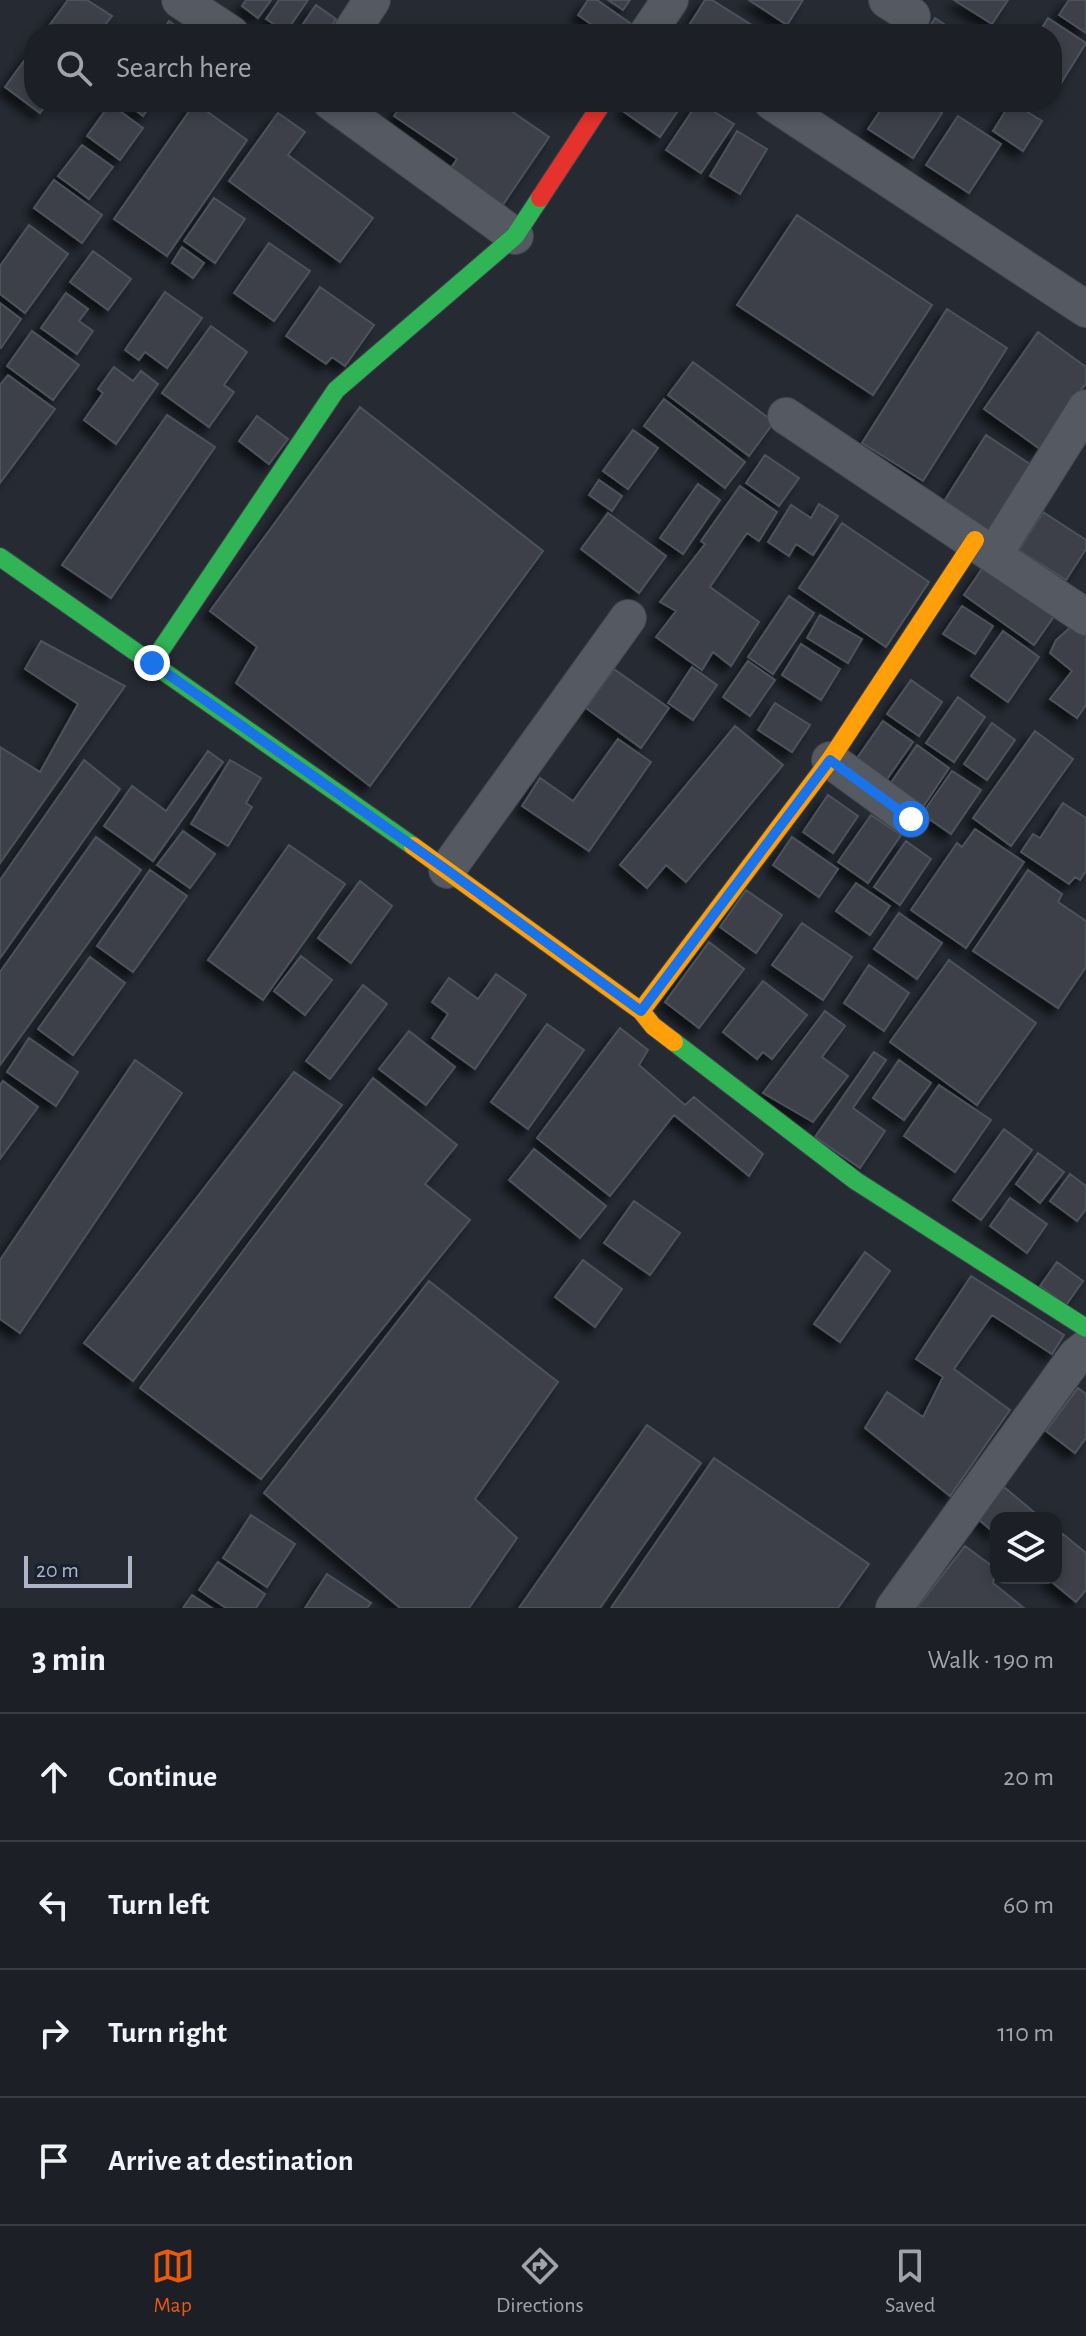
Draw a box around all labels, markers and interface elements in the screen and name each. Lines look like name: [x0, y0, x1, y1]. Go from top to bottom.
search box: [24, 24, 1062, 112]
icon: search: [52, 46, 96, 90]
text: Search here: [116, 53, 252, 83]
route end: [134, 645, 170, 681]
route start: [893, 801, 929, 837]
map controls: [990, 1512, 1062, 1584]
button: layers: [990, 1512, 1062, 1584]
scale bar: [24, 1552, 132, 1588]
text: 20 m: [36, 1559, 79, 1581]
text: 3 min: [32, 1643, 106, 1677]
text: Walk · 190 m: [927, 1647, 1054, 1673]
icon: ahead: [32, 1755, 76, 1799]
text: Continue: [108, 1762, 217, 1792]
text: 20 m: [1003, 1764, 1054, 1790]
icon: left: [32, 1883, 76, 1927]
text: Turn left: [108, 1890, 209, 1920]
text: 60 m: [1003, 1892, 1054, 1918]
icon: right: [32, 2011, 76, 2055]
text: Turn right: [108, 2018, 227, 2048]
text: 110 m: [997, 2020, 1054, 2046]
icon: arrive: [32, 2139, 76, 2183]
text: Arrive at destination: [108, 2146, 354, 2176]
tab: Map: [151, 2244, 195, 2318]
tab: Directions: [496, 2244, 584, 2318]
tab: Saved: [885, 2244, 935, 2318]

